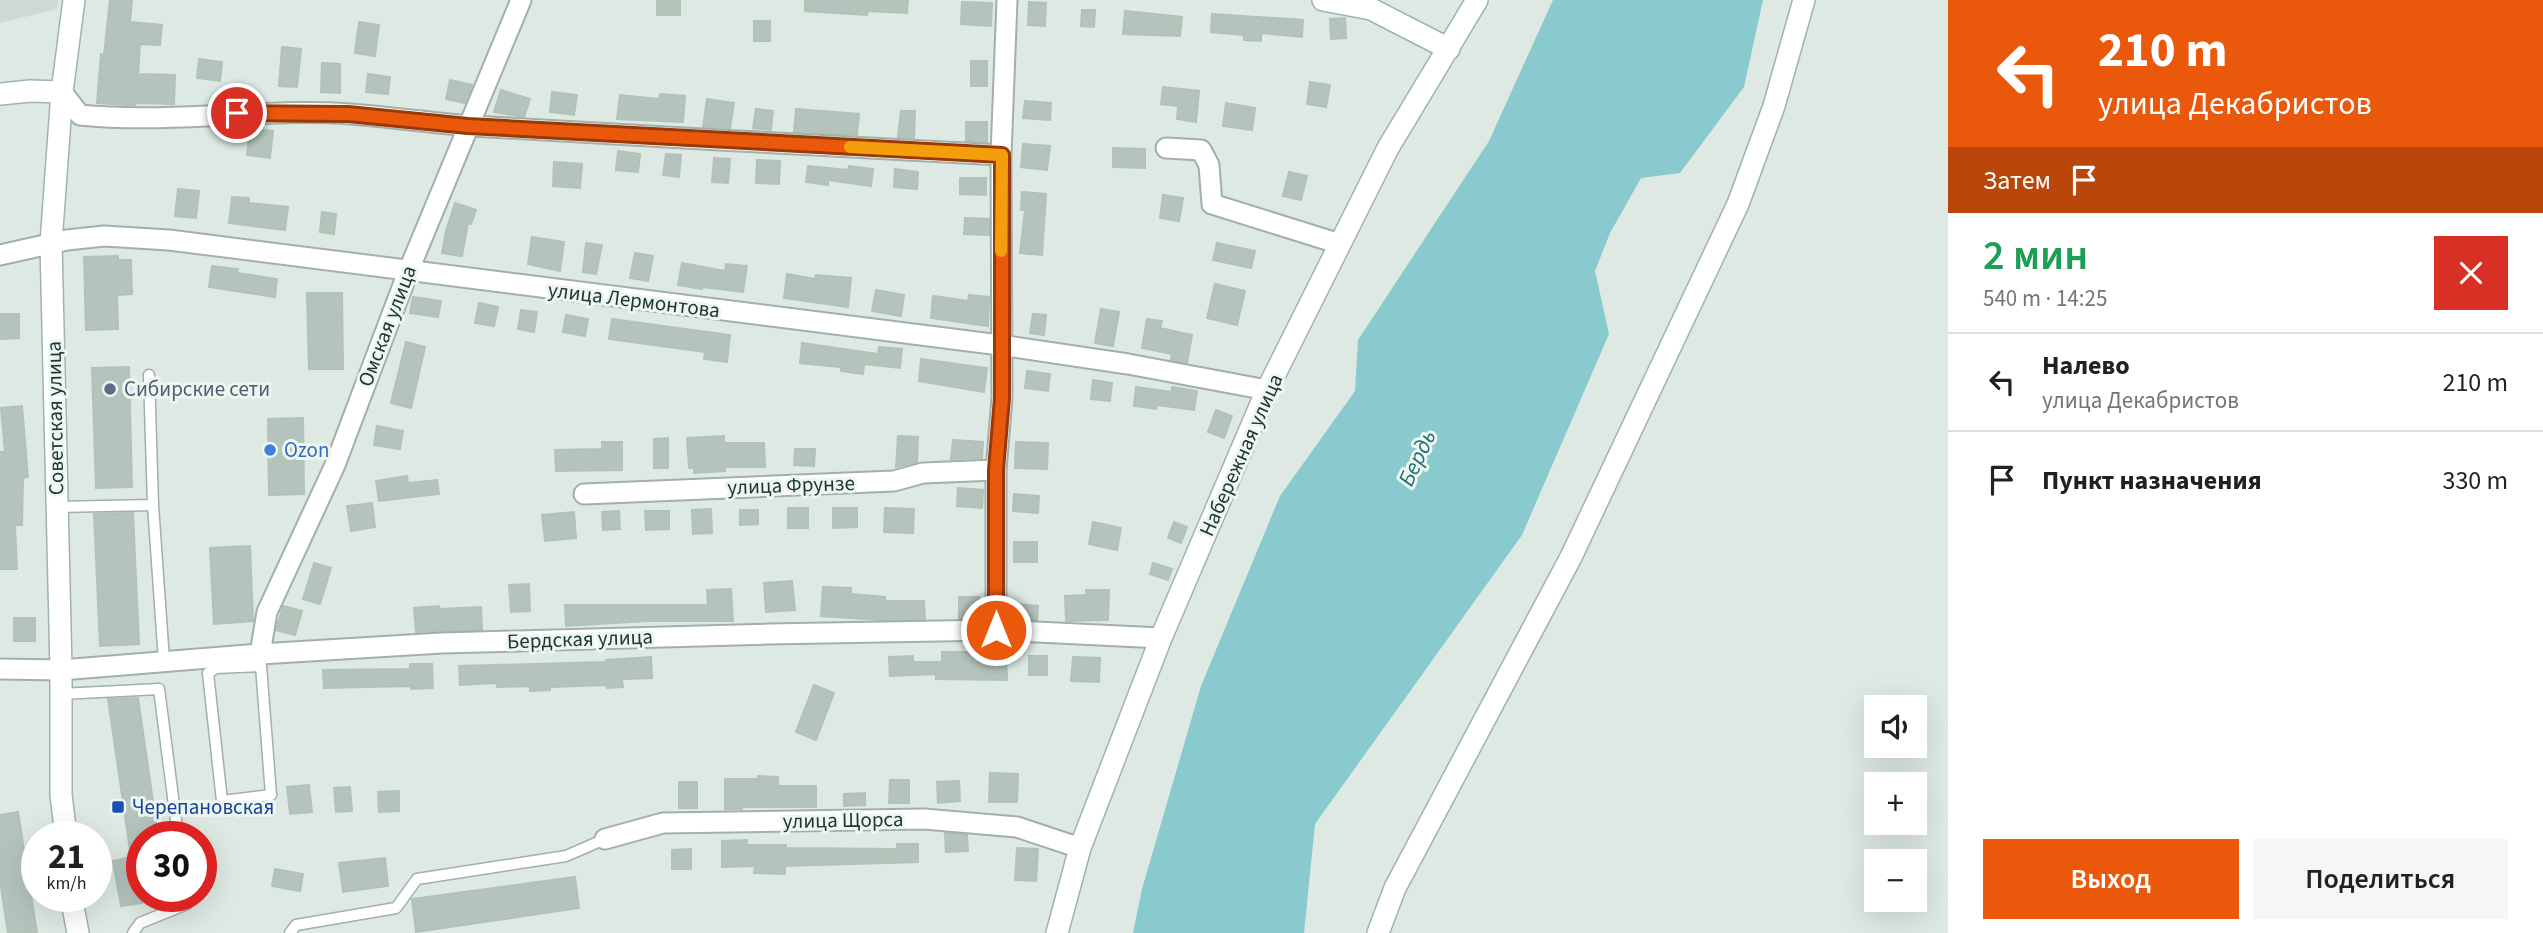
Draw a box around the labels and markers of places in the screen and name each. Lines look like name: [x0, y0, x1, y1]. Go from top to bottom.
pin: [207, 83, 267, 143]
place label: Сибирские сети: [124, 374, 270, 404]
marker: Сибирские сети: [102, 381, 118, 397]
place label: Ozon: [284, 435, 329, 465]
marker: Ozon: [262, 442, 278, 458]
place label: Черепановская: [132, 792, 274, 822]
marker: Черепановская: [110, 799, 126, 815]

